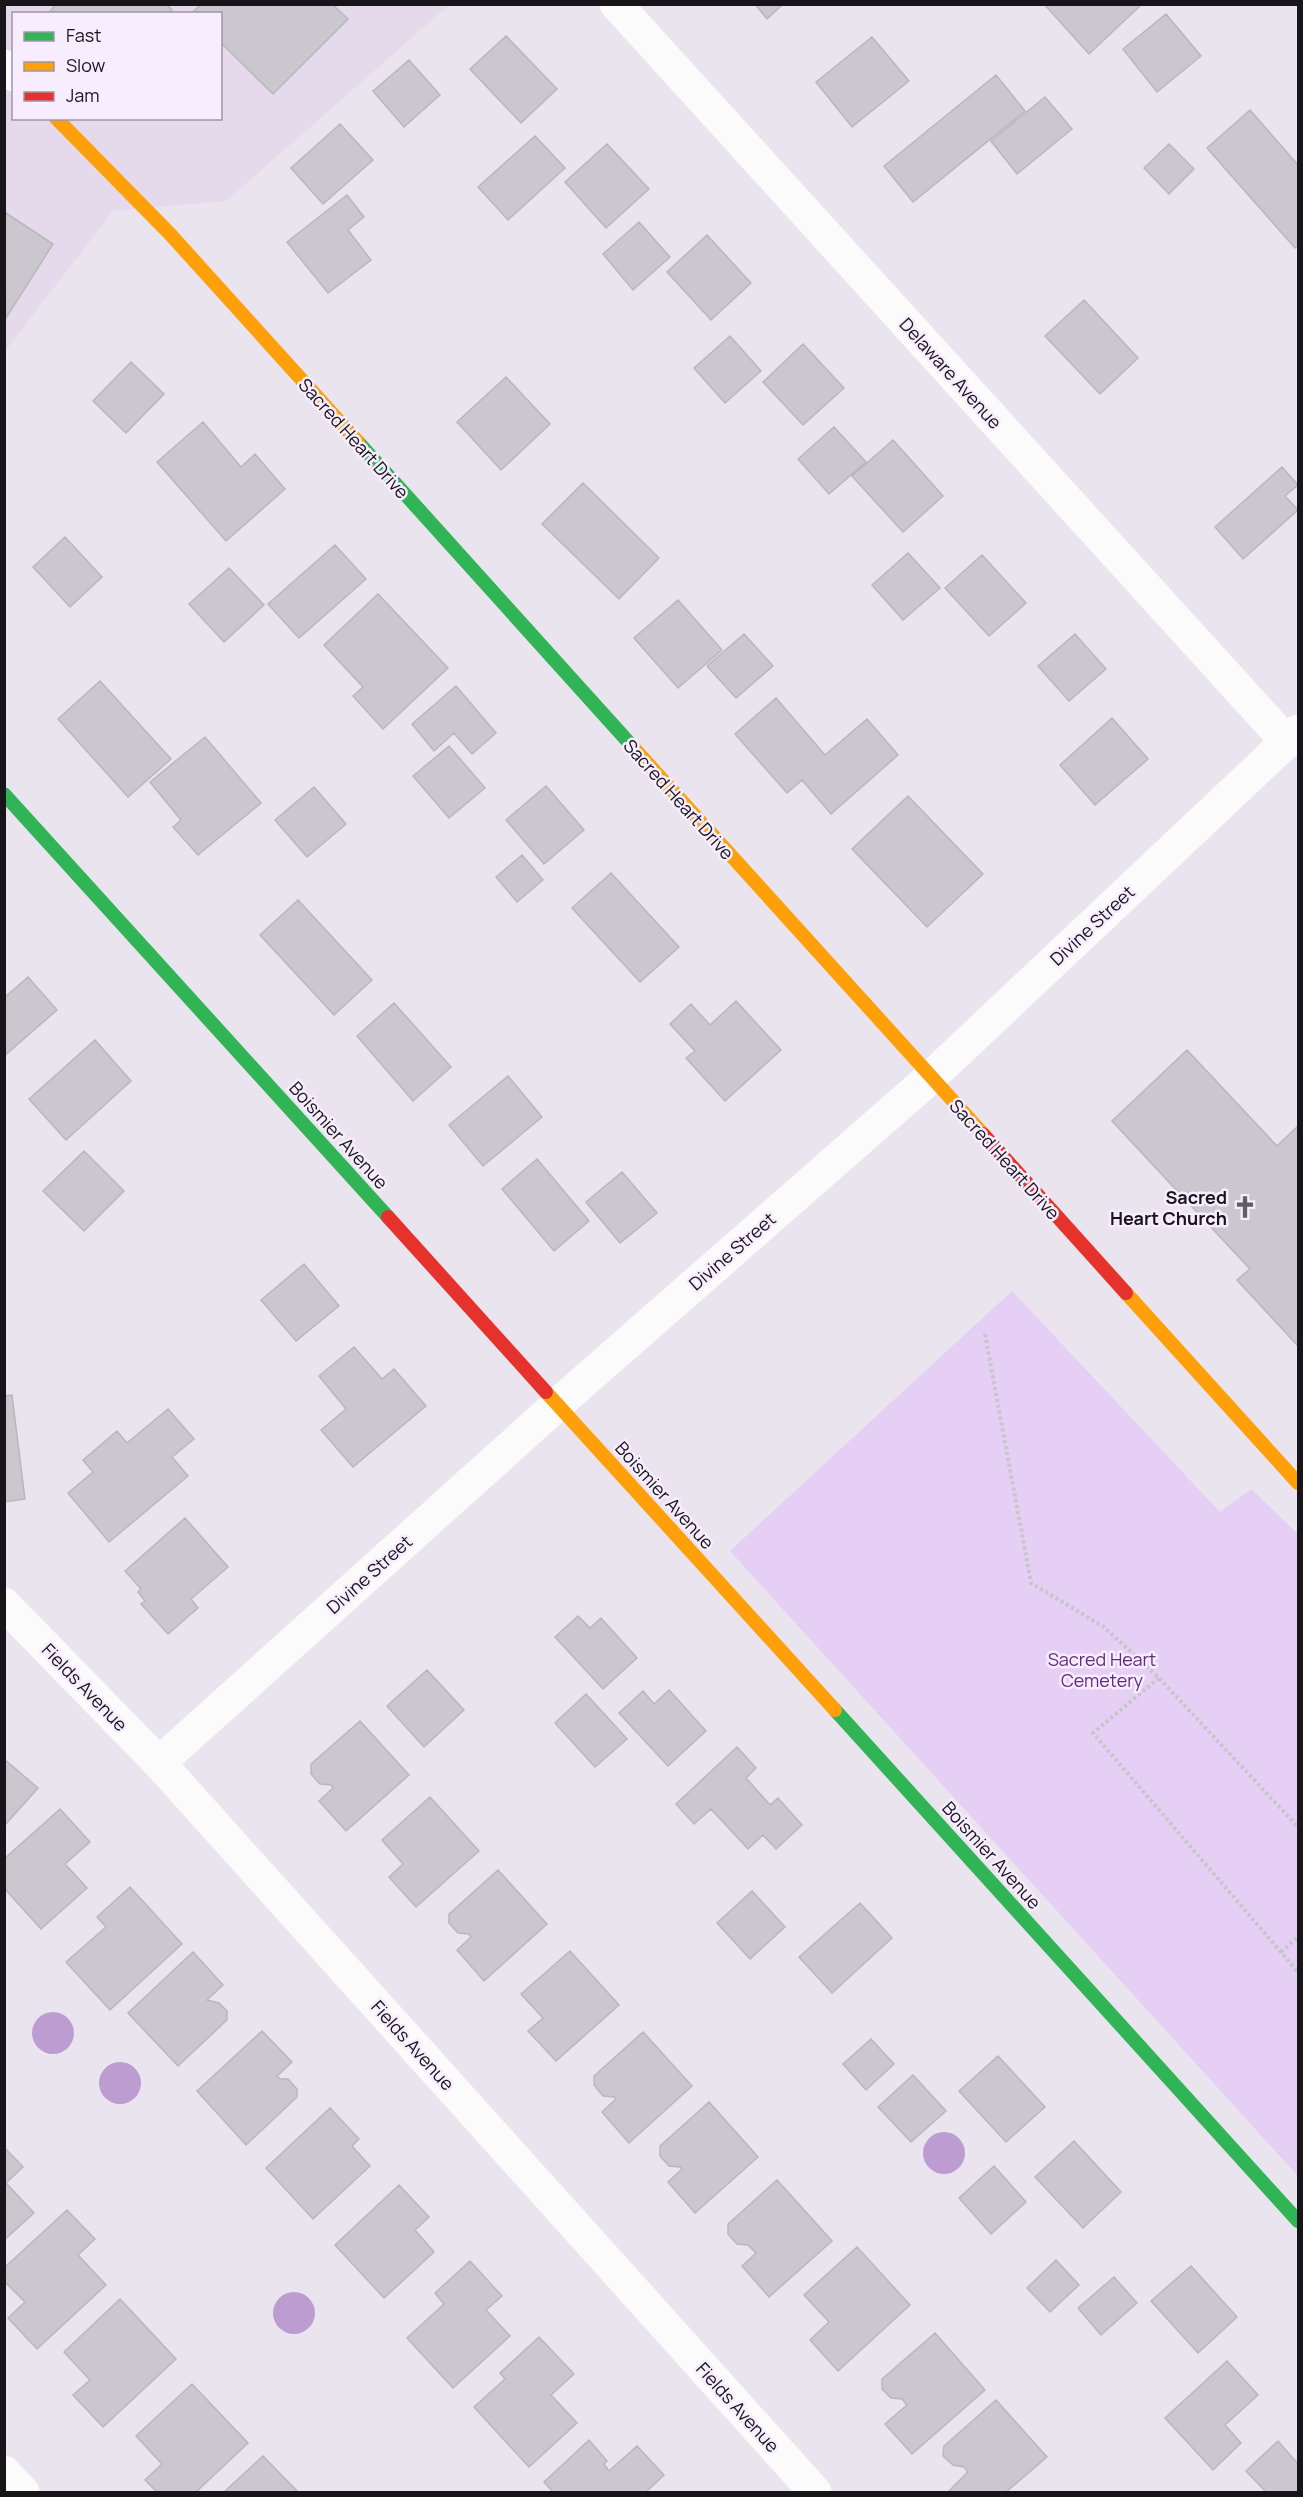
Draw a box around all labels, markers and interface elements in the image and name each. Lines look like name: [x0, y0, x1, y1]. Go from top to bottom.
legend: [12, 12, 222, 120]
text: Fast: [66, 23, 101, 47]
text: Slow: [66, 53, 106, 77]
text: Jam: [66, 83, 100, 107]
street label: Delaware Avenue: [895, 312, 1007, 434]
street label: Sacred Heart Drive: [293, 373, 415, 503]
street label: Sacred Heart Drive: [618, 734, 740, 864]
street label: Divine Street: [1045, 880, 1139, 970]
street label: Boismier Avenue: [284, 1076, 394, 1194]
street label: Sacred Heart Drive: [944, 1094, 1066, 1224]
place label: Sacred Heart Church: [1110, 1185, 1227, 1230]
church icon: Sacred Heart Church: [1232, 1194, 1258, 1220]
street label: Divine Street: [684, 1207, 780, 1295]
street label: Boismier Avenue: [610, 1436, 720, 1554]
street label: Divine Street: [321, 1529, 417, 1619]
street label: Fields Avenue: [37, 1638, 133, 1736]
park label: Sacred Heart Cemetery: [1048, 1647, 1156, 1692]
street label: Boismier Avenue: [937, 1796, 1047, 1914]
street label: Fields Avenue: [366, 1995, 460, 2095]
street label: Fields Avenue: [691, 2357, 785, 2457]

